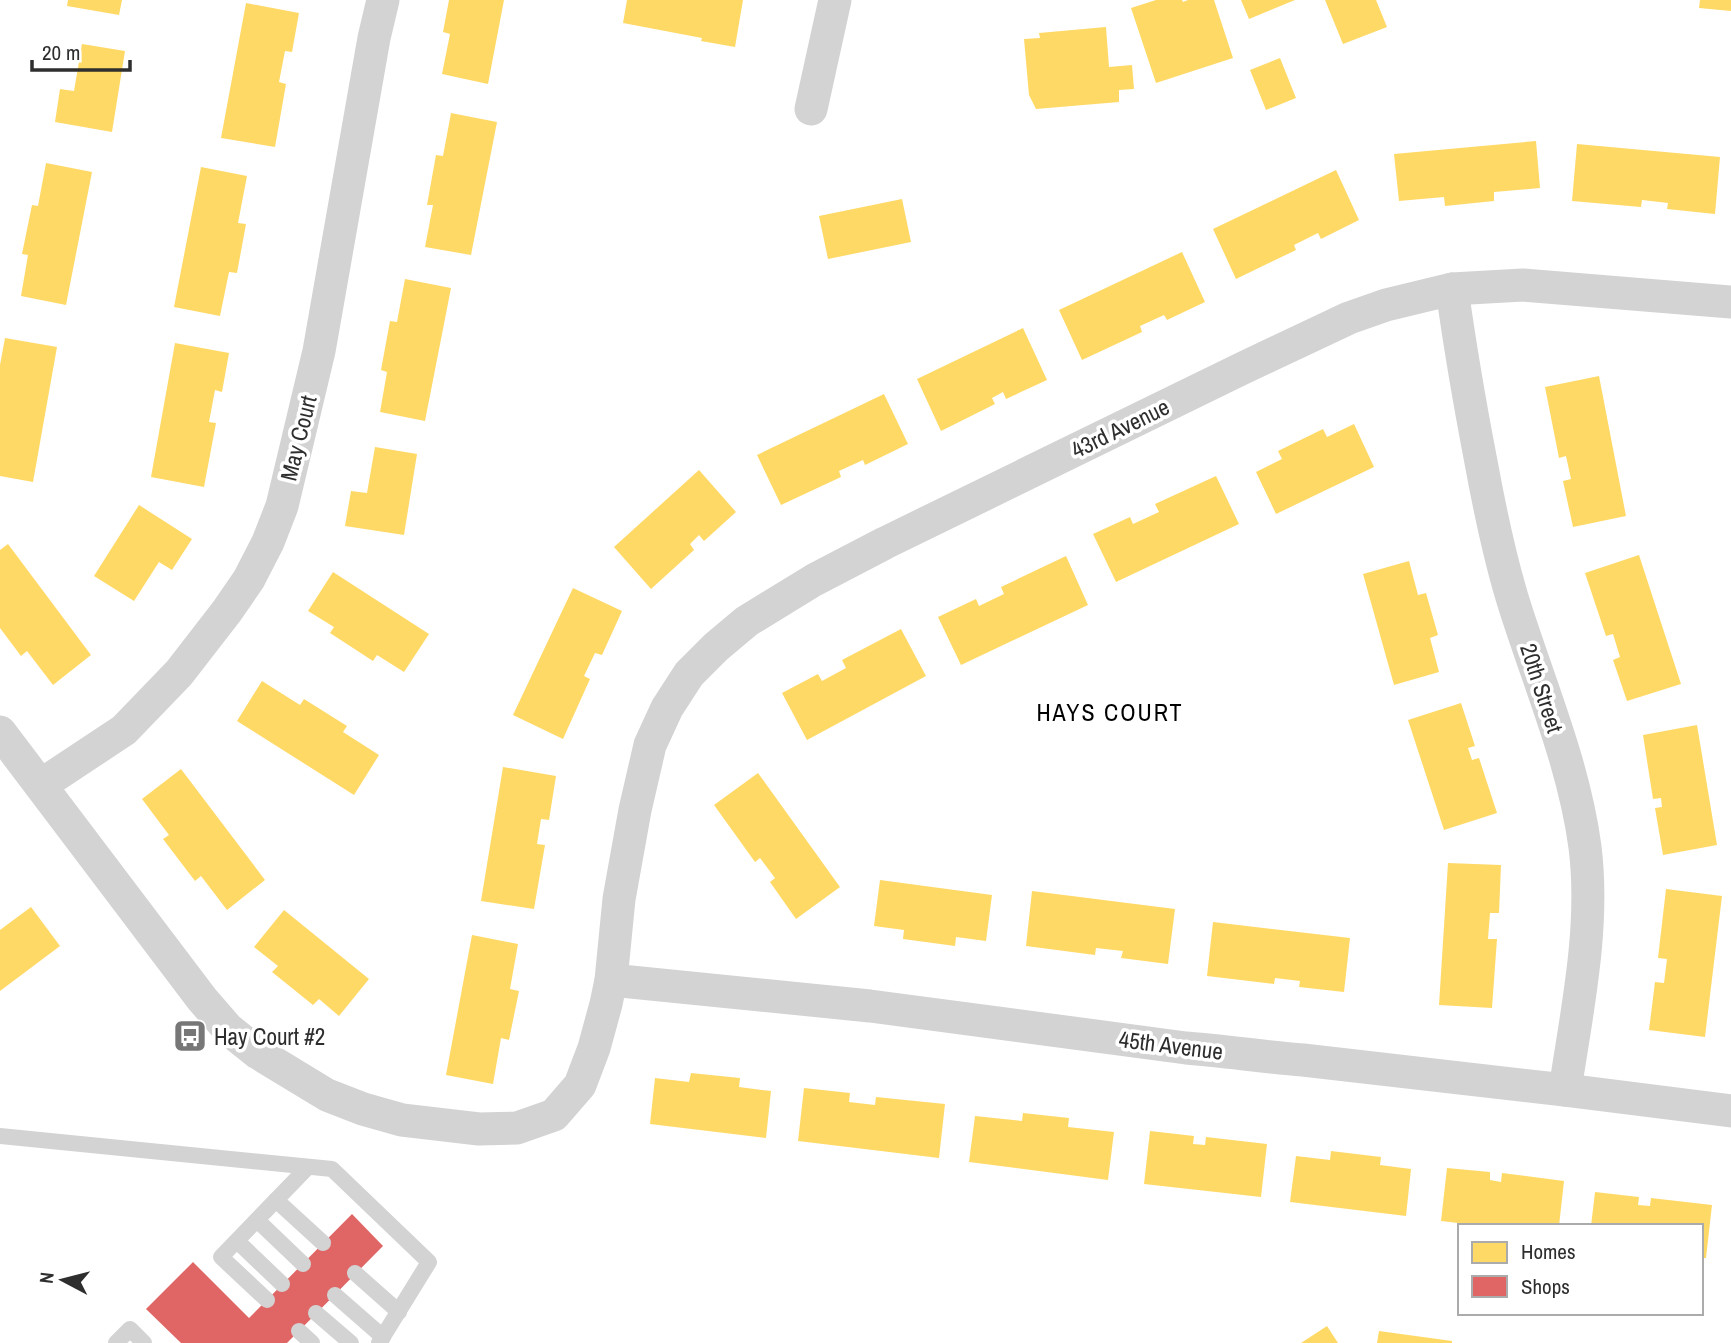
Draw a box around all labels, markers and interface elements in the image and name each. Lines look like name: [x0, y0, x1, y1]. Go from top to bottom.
scale bar: [32, 28, 130, 72]
text: 20 m: [42, 38, 80, 67]
street label: 43rd Avenue: [1066, 391, 1174, 465]
street label: May Court: [272, 392, 324, 484]
street label: 20th Street: [1513, 639, 1571, 737]
district label: HAYS COURT: [1036, 696, 1184, 728]
bus stop icon: Hay Court #2: [171, 1017, 209, 1055]
place label: Hay Court #2: [214, 1021, 325, 1052]
street label: 45th Avenue: [1117, 1023, 1225, 1067]
legend: [1458, 1224, 1703, 1315]
text: Homes: [1521, 1237, 1576, 1266]
north arrow: [28, 1245, 98, 1315]
text: N: [33, 1271, 60, 1285]
text: Shops: [1521, 1272, 1570, 1301]

